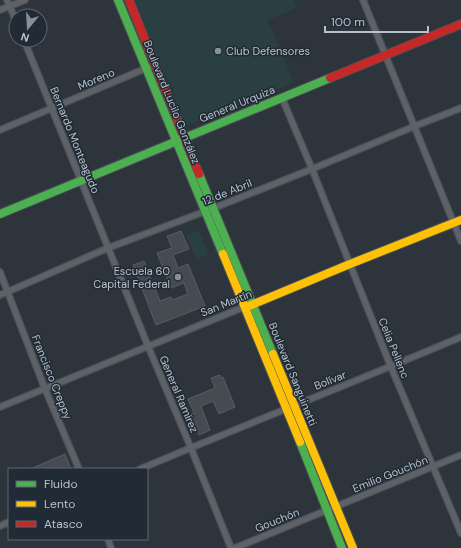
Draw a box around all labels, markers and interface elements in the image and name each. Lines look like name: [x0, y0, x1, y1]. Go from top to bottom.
north arrow: [8, 8, 48, 48]
scale bar: [325, 8, 428, 34]
text: 100 m: [331, 14, 365, 30]
text: N: [19, 30, 31, 45]
street label: Boulevard Lucilo González: [141, 38, 203, 166]
place label: Club Defensores: [226, 44, 310, 58]
marker: Club Defensores: [213, 46, 223, 56]
street label: Moreno: [75, 65, 117, 93]
street label: General Urquiza: [197, 82, 277, 126]
street label: Bernardo Monteagudo: [47, 85, 103, 195]
street label: 12 de Abril: [200, 176, 254, 208]
place label: Escuela 60 Capital Federal: [93, 264, 170, 291]
marker: Escuela 60 Capital Federal: [173, 272, 183, 282]
street label: San Martín: [198, 286, 254, 320]
street label: Celia Pellenc: [375, 316, 413, 380]
street label: Boulevard Sanguinetti: [266, 320, 320, 428]
street label: Francisco Creppy: [29, 333, 75, 421]
street label: General Ramírez: [156, 353, 202, 435]
street label: Bolívar: [312, 367, 348, 393]
street label: Emilio Gouchón: [350, 453, 430, 495]
legend: [8, 468, 148, 540]
text: Fluido: [44, 476, 78, 492]
text: Lento: [44, 496, 75, 512]
street label: Gouchón: [253, 505, 301, 535]
text: Atasco: [44, 516, 83, 532]

